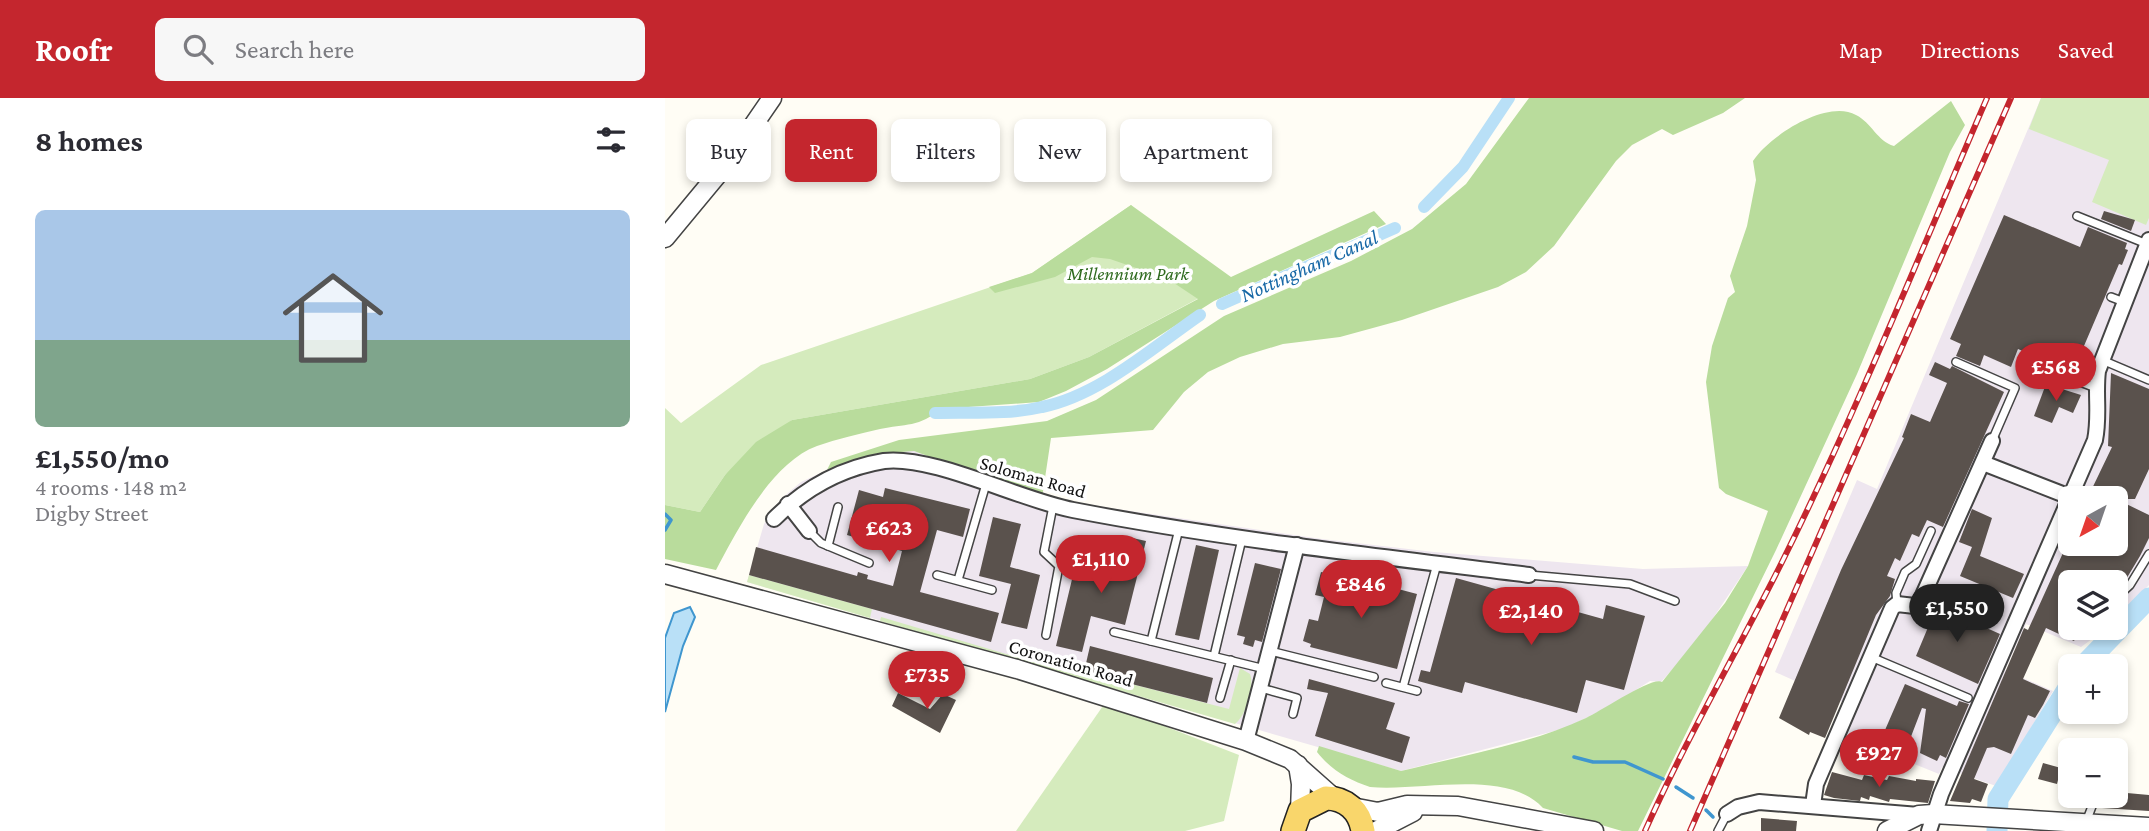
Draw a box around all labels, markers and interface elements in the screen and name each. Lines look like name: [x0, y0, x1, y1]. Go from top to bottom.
search box: [155, 18, 645, 81]
icon: search: [179, 30, 217, 68]
text: Roofr: [35, 31, 113, 68]
text: Search here: [235, 35, 354, 64]
text: Map: [1839, 36, 1883, 63]
text: Directions: [1921, 36, 2020, 63]
text: Saved: [2058, 36, 2114, 63]
chip: Buy: [686, 119, 771, 182]
chip: Rent: [785, 119, 877, 182]
chip: Filters: [891, 119, 1000, 182]
chip: New: [1014, 119, 1106, 182]
chip: Apartment: [1120, 119, 1272, 182]
icon: filters: [592, 121, 630, 159]
text: 8 homes: [35, 124, 143, 157]
water label: Nottingham Canal: [1237, 225, 1382, 307]
icon: home: [270, 255, 396, 381]
park label: Millennium Park: [1066, 263, 1190, 284]
pin: £568: [2015, 344, 2097, 403]
text: £568: [2031, 353, 2081, 379]
text: £1,550/mo: [35, 441, 169, 474]
street label: Soloman Road: [978, 452, 1088, 502]
text: 4 rooms · 148 m²: [35, 474, 187, 500]
north arrow: [2058, 486, 2128, 556]
map controls: [2058, 486, 2128, 808]
text: Digby Street: [35, 500, 148, 526]
pin: £623: [848, 504, 930, 564]
text: £623: [865, 514, 913, 540]
pin: £1,110: [1044, 536, 1158, 595]
text: £1,110: [1072, 545, 1130, 571]
pin: £846: [1320, 560, 1402, 620]
text: £846: [1336, 570, 1386, 596]
button: layers: [2058, 570, 2128, 640]
pin: £1,550: [1900, 584, 2014, 644]
pin: £2,140: [1474, 588, 1588, 647]
text: £1,550: [1925, 594, 1989, 620]
text: £2,140: [1498, 597, 1564, 623]
street label: Coronation Road: [1006, 635, 1136, 691]
pin: £735: [886, 652, 968, 711]
button: +: [2058, 654, 2128, 724]
text: £735: [904, 661, 950, 687]
pin: £927: [1838, 730, 1920, 789]
button: −: [2058, 738, 2128, 808]
text: £927: [1856, 739, 1902, 765]

